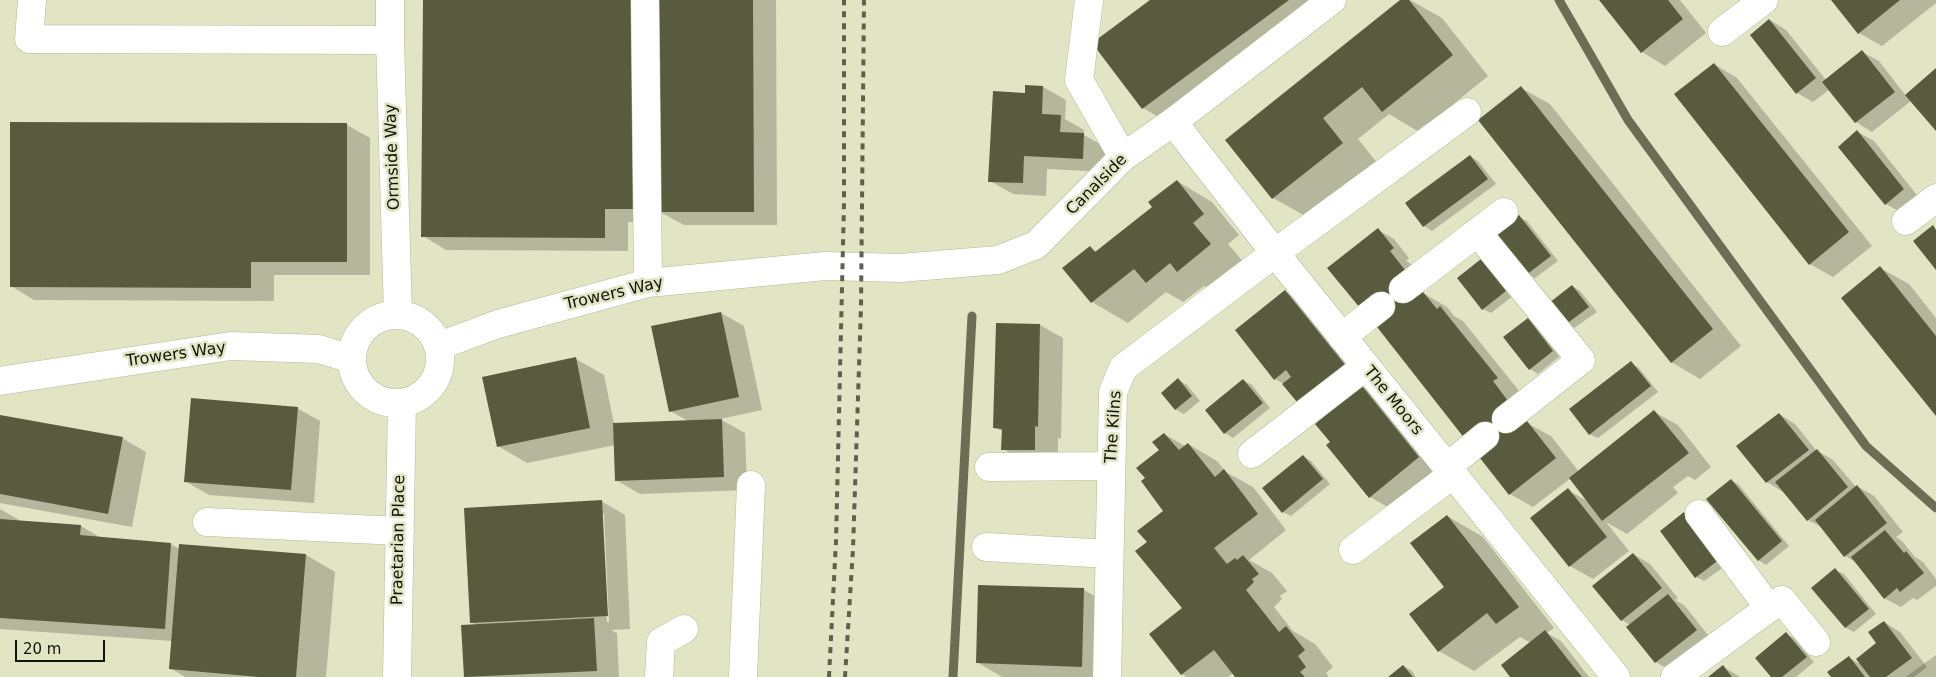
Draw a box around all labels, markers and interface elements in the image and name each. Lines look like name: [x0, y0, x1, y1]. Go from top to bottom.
street label: Ormside Way: [382, 103, 404, 211]
street label: Canalside: [1063, 151, 1131, 219]
street label: Trowers Way: [563, 273, 665, 315]
street label: Trowers Way: [125, 339, 227, 371]
street label: The Moors: [1359, 363, 1427, 439]
street label: The Kilns: [1102, 390, 1126, 464]
street label: Praetarian Place: [388, 475, 410, 605]
scale bar: [18, 630, 108, 662]
text: 20 m: [23, 640, 61, 658]

